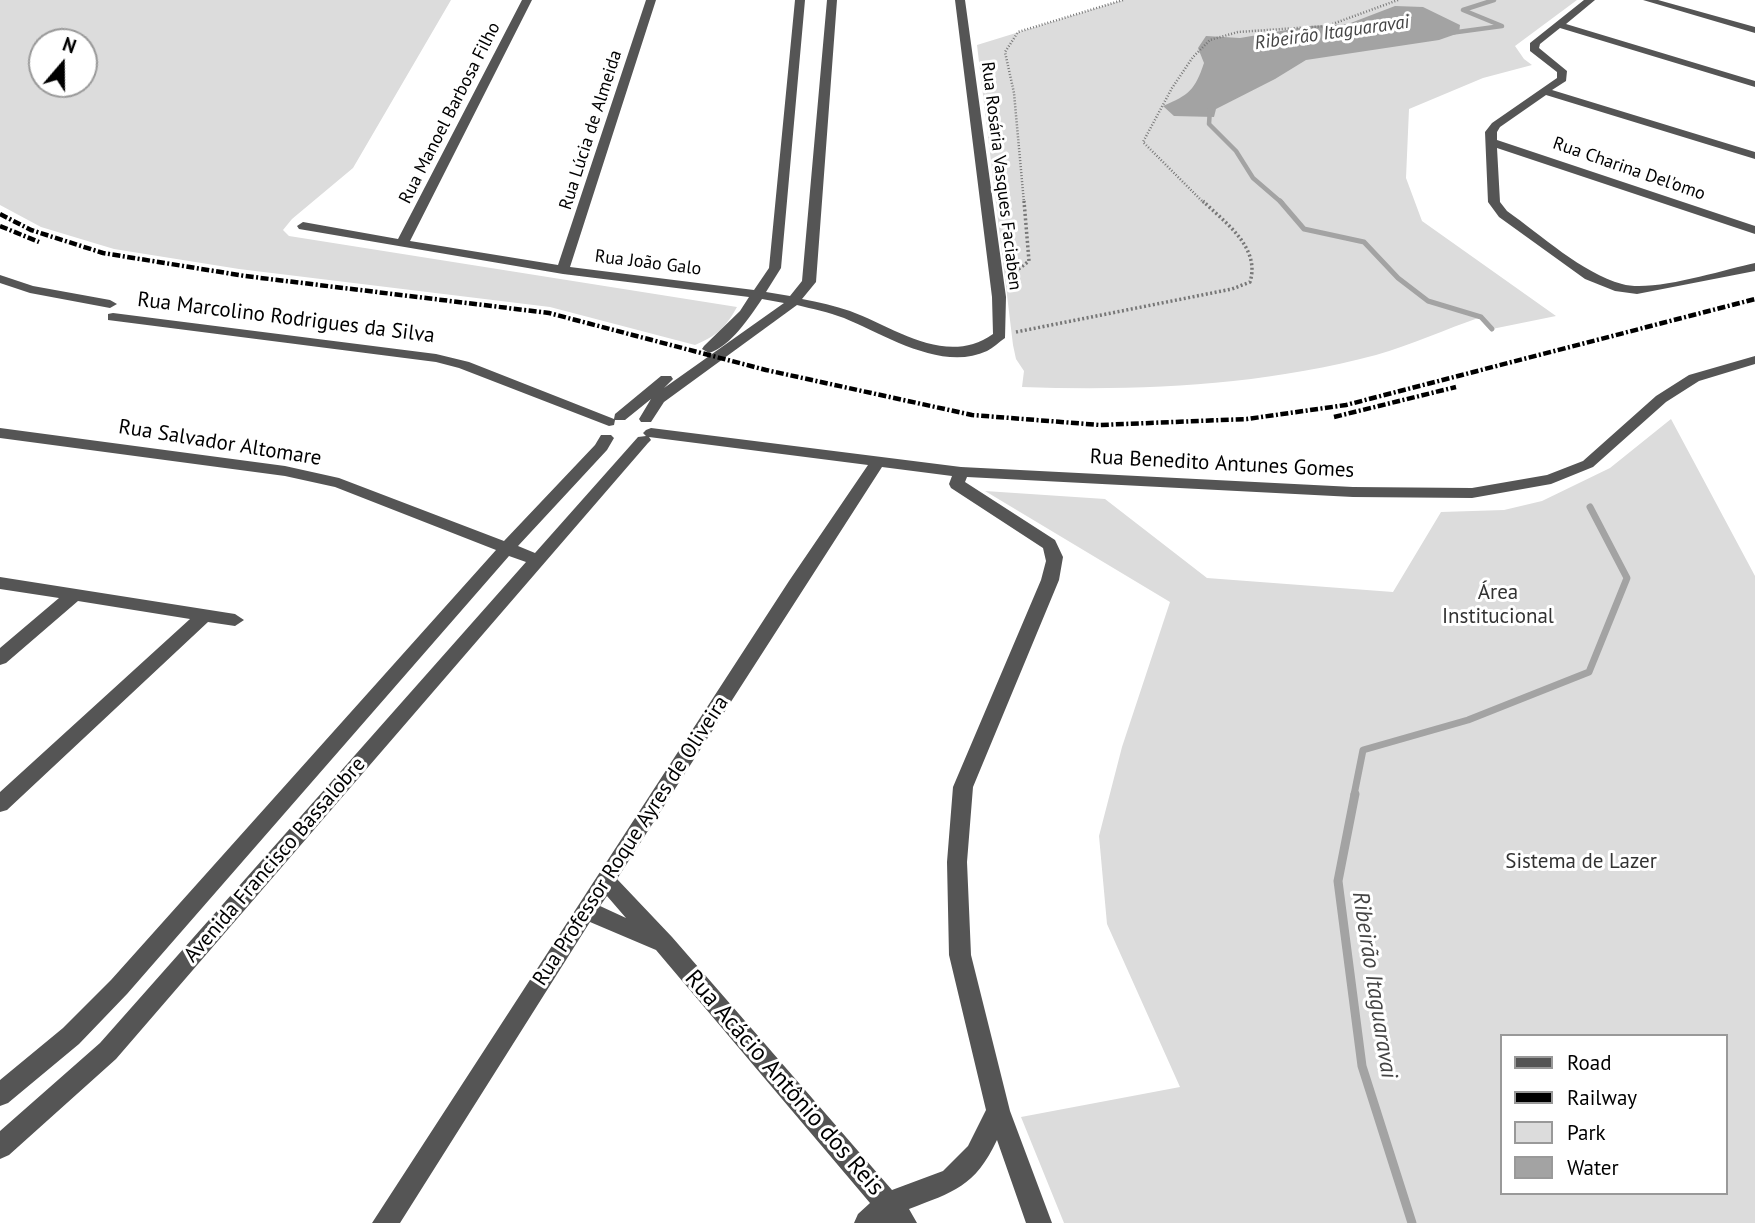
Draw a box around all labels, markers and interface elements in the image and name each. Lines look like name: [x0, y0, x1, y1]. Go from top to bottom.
water label: Ribeirão Itaguaravai: [1253, 11, 1411, 55]
street label: Rua Manoel Barbosa Filho: [395, 19, 505, 207]
north arrow: [28, 28, 98, 98]
text: N: [60, 32, 79, 59]
street label: Rua Lúcia de Almeida: [555, 48, 627, 212]
street label: Rua Rosária Vasques Faciaben: [976, 60, 1026, 292]
street label: Rua Charina Del'omo: [1550, 133, 1708, 205]
street label: Rua João Galo: [594, 246, 702, 280]
street label: Rua Marcolino Rodrigues da Silva: [136, 287, 436, 349]
street label: Rua Salvador Altomare: [117, 415, 323, 471]
street label: Rua Benedito Antunes Gomes: [1089, 444, 1355, 484]
park label: Área Institucional: [1442, 580, 1554, 630]
street label: Rua Professor Roque Ayres de Oliveira: [528, 691, 734, 991]
street label: Avenida Francisco Bassalobre: [179, 752, 371, 968]
park label: Sistema de Lazer: [1505, 849, 1657, 875]
water label: Ribeirão Itaguaravai: [1346, 890, 1402, 1080]
street label: Rua Acácio Antônio dos Reis: [678, 964, 890, 1202]
legend: [1500, 1034, 1727, 1195]
text: Road: [1567, 1049, 1611, 1076]
text: Railway: [1567, 1084, 1637, 1111]
text: Park: [1567, 1119, 1606, 1146]
text: Water: [1567, 1154, 1619, 1181]

